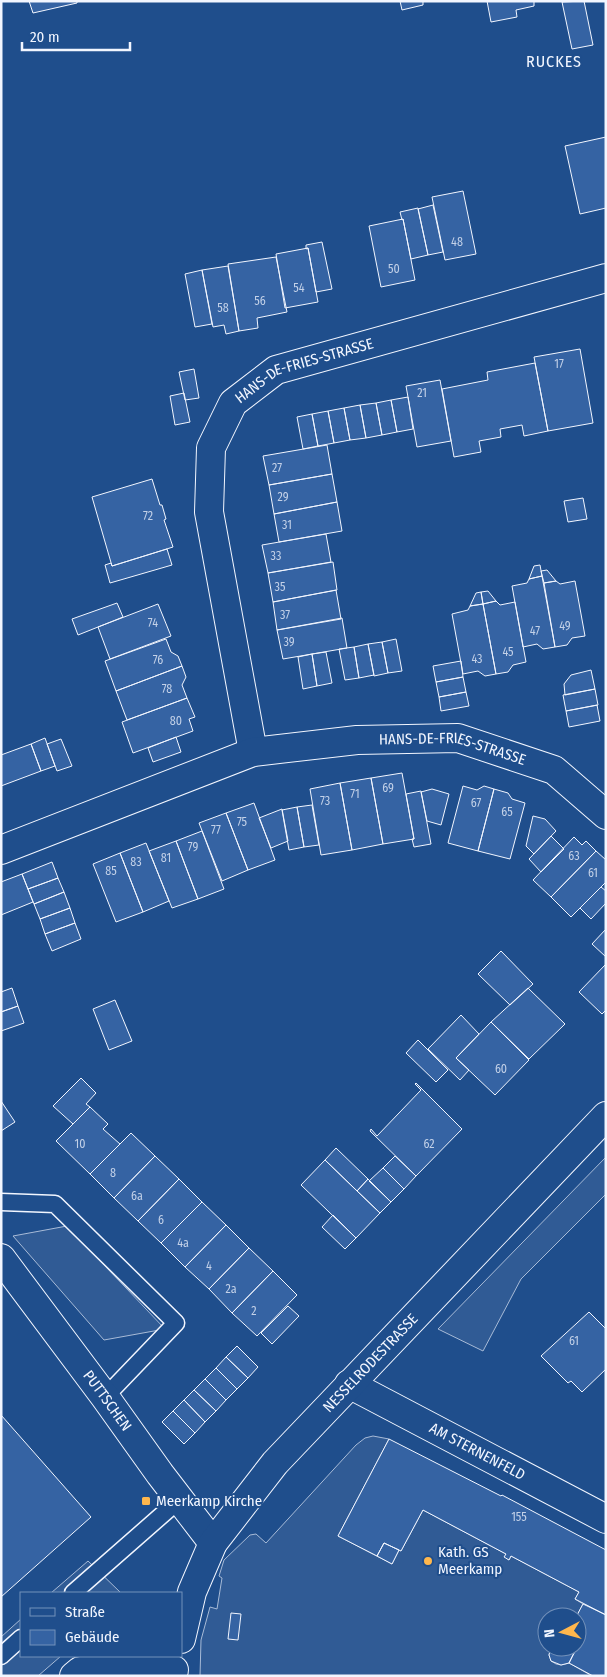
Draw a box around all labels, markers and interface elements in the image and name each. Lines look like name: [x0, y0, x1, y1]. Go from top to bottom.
scale bar: [22, 20, 130, 52]
text: 20 m: [30, 28, 60, 46]
district label: RUCKES: [526, 52, 582, 71]
house number: 48: [451, 235, 463, 249]
house number: 50: [388, 262, 400, 276]
house number: 54: [293, 281, 305, 295]
house number: 56: [254, 294, 266, 308]
house number: 58: [217, 301, 229, 315]
street label: HANS-DE-FRIES-STRASSE: [231, 334, 375, 407]
house number: 17: [554, 357, 564, 371]
house number: 21: [417, 386, 427, 400]
house number: 27: [272, 461, 282, 475]
house number: 29: [277, 490, 289, 504]
house number: 72: [143, 509, 153, 523]
house number: 31: [282, 518, 292, 532]
house number: 33: [271, 549, 281, 563]
house number: 35: [275, 580, 286, 594]
house number: 37: [280, 608, 290, 622]
house number: 74: [148, 616, 158, 630]
house number: 49: [559, 619, 571, 633]
house number: 47: [530, 624, 540, 638]
house number: 39: [283, 635, 295, 649]
house number: 45: [502, 645, 514, 659]
house number: 43: [471, 652, 483, 666]
house number: 76: [153, 653, 163, 667]
house number: 78: [162, 682, 172, 696]
house number: 80: [170, 714, 182, 728]
street label: HANS-DE-FRIES-STRASSE: [379, 729, 528, 769]
house number: 69: [382, 781, 394, 795]
house number: 71: [350, 787, 360, 801]
house number: 73: [320, 794, 330, 808]
house number: 67: [471, 796, 481, 810]
house number: 65: [501, 805, 513, 819]
house number: 75: [237, 815, 248, 829]
house number: 77: [211, 823, 221, 837]
house number: 79: [188, 840, 198, 854]
house number: 63: [568, 849, 580, 863]
house number: 81: [161, 851, 171, 865]
house number: 83: [130, 855, 142, 869]
house number: 85: [105, 864, 117, 878]
house number: 61: [588, 866, 598, 880]
house number: 60: [495, 1062, 507, 1076]
house number: 10: [75, 1137, 85, 1151]
house number: 62: [423, 1137, 435, 1151]
house number: 8: [110, 1166, 116, 1180]
house number: 6a: [131, 1189, 143, 1203]
house number: 6: [158, 1213, 164, 1227]
house number: 4a: [177, 1236, 189, 1250]
house number: 4: [206, 1259, 212, 1273]
house number: 2a: [225, 1282, 237, 1296]
house number: 2: [251, 1304, 257, 1318]
street label: NESSELRODESTRASSE: [319, 1310, 422, 1416]
house number: 61: [569, 1334, 579, 1348]
street label: PUTTSCHEN: [79, 1367, 135, 1435]
street label: AM STERNENFELD: [426, 1419, 528, 1484]
place label: Meerkamp Kirche: [156, 1492, 262, 1510]
marker: Meerkamp Kirche: [140, 1495, 152, 1507]
house number: 155: [511, 1510, 527, 1524]
place label: Kath. GS Meerkamp: [438, 1543, 502, 1578]
marker: Kath. GS Meerkamp: [422, 1555, 434, 1567]
legend: [20, 1592, 182, 1657]
text: Straße: [65, 1603, 105, 1621]
north arrow: [537, 1607, 587, 1657]
text: Gebäude: [65, 1628, 120, 1646]
text: N: [541, 1628, 558, 1638]

